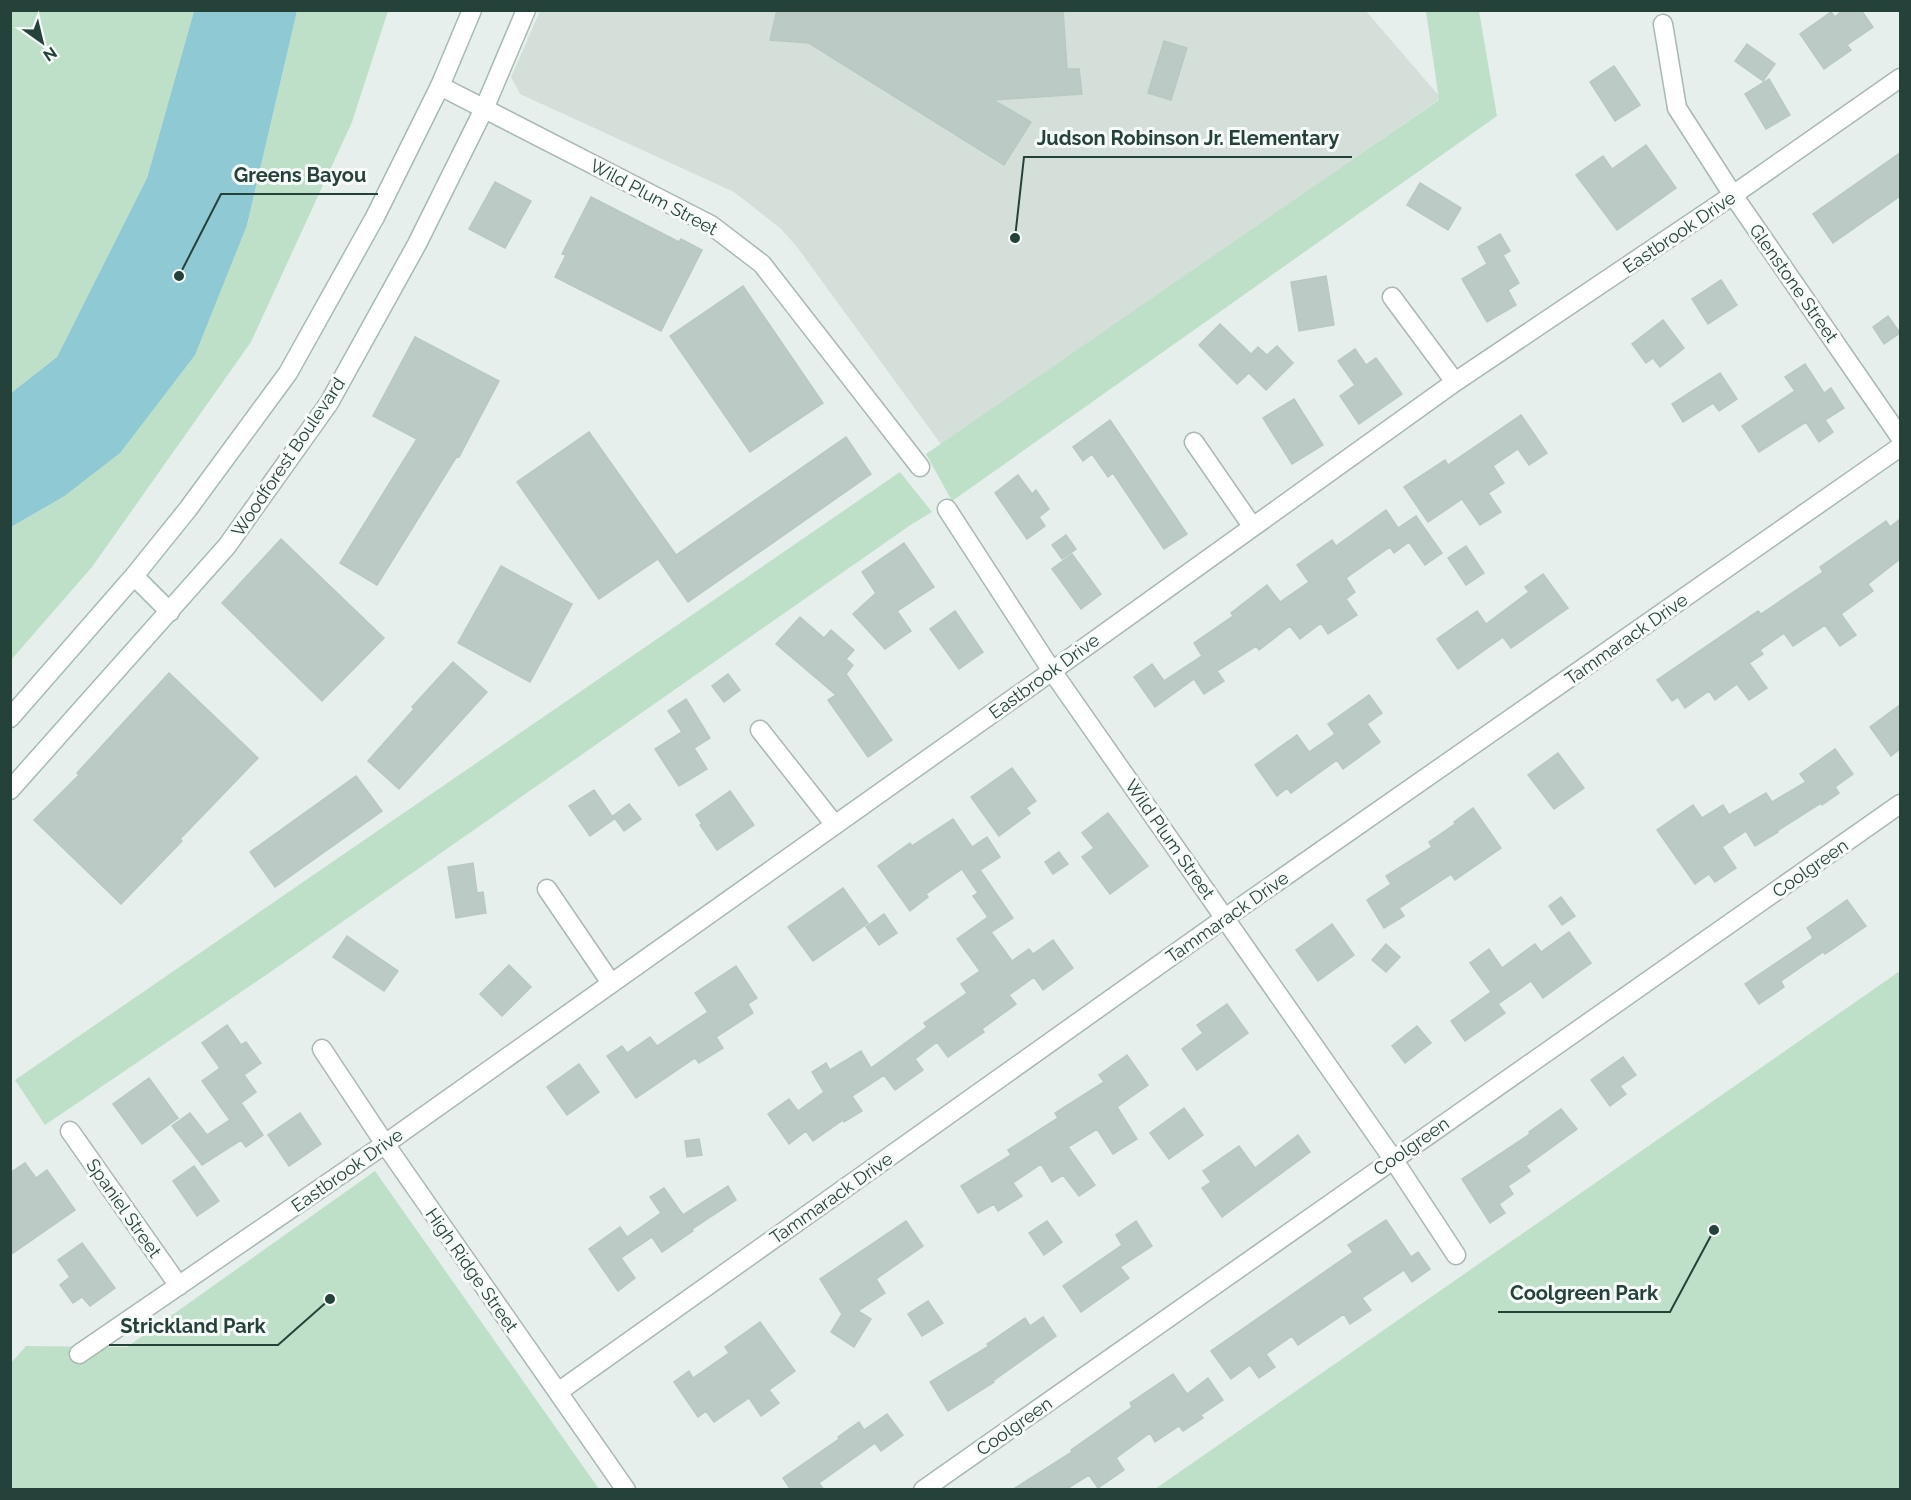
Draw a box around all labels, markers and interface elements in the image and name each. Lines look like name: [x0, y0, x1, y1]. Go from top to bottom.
north arrow: [12, 12, 72, 72]
text: N: [40, 43, 60, 65]
callout: Judson Robinson Jr. Elementary: [1024, 119, 1352, 157]
text: Judson Robinson Jr. Elementary: [1037, 126, 1339, 150]
street label: Wild Plum Street: [587, 155, 721, 239]
callout: Greens Bayou: [221, 156, 378, 194]
text: Greens Bayou: [234, 163, 366, 187]
street label: Eastbrook Drive: [1619, 186, 1740, 277]
street label: Glenstone Street: [1745, 220, 1843, 346]
street label: Woodforest Boulevard: [227, 373, 349, 541]
street label: Tammarack Drive: [1561, 589, 1692, 689]
street label: Eastbrook Drive: [985, 629, 1104, 723]
street label: Wild Plum Street: [1121, 775, 1219, 903]
street label: Coolgreen: [1768, 834, 1852, 902]
street label: Tammarack Drive: [1162, 867, 1293, 967]
street label: Coolgreen: [1369, 1112, 1453, 1180]
street label: Eastbrook Drive: [287, 1124, 407, 1216]
street label: Tammarack Drive: [766, 1148, 897, 1248]
street label: Spaniel Street: [82, 1155, 166, 1261]
street label: High Ridge Street: [421, 1204, 523, 1336]
callout: Coolgreen Park: [1498, 1274, 1670, 1312]
text: Coolgreen Park: [1510, 1281, 1659, 1305]
callout: Strickland Park: [109, 1307, 278, 1345]
text: Strickland Park: [120, 1314, 266, 1338]
street label: Coolgreen: [972, 1392, 1056, 1460]

